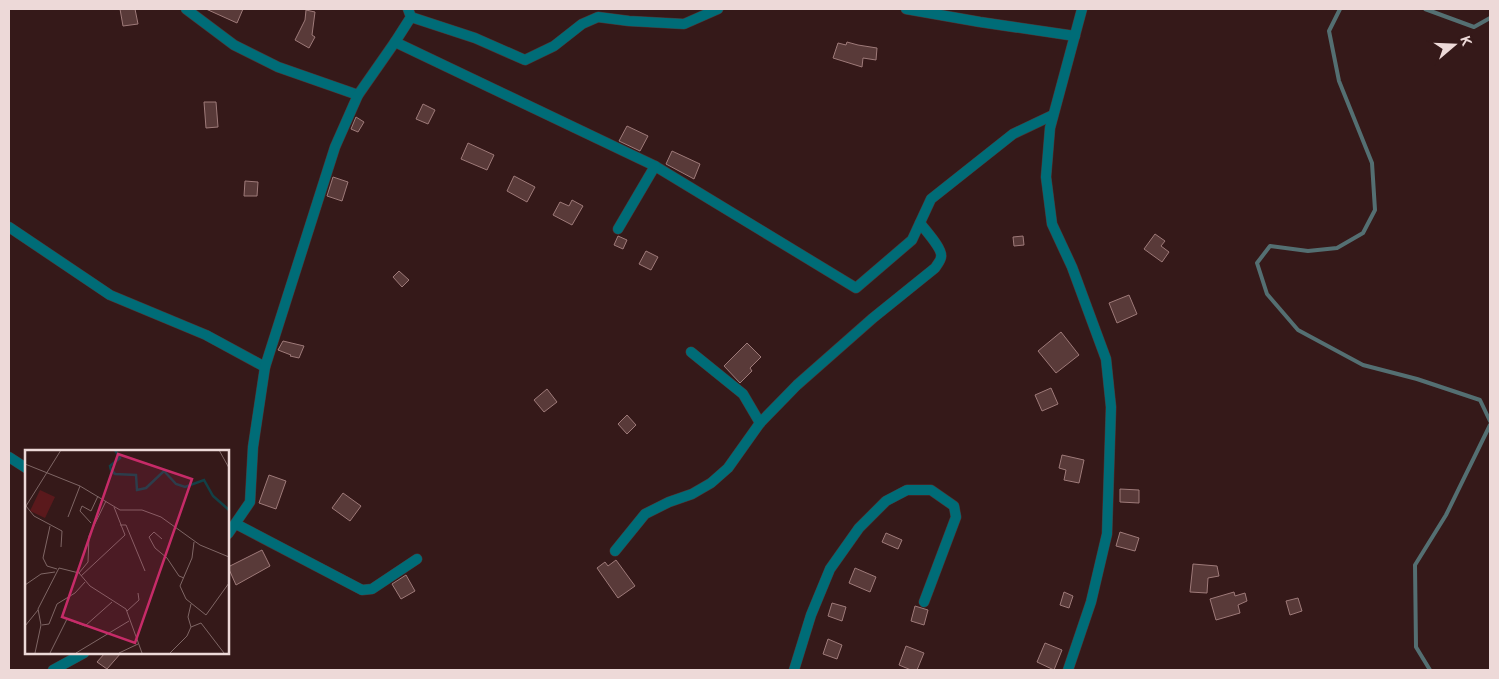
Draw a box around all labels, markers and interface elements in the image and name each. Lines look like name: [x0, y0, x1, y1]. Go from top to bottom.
north arrow: [1429, 20, 1479, 70]
text: K: [1456, 34, 1476, 49]
inset map: [25, 450, 229, 654]

